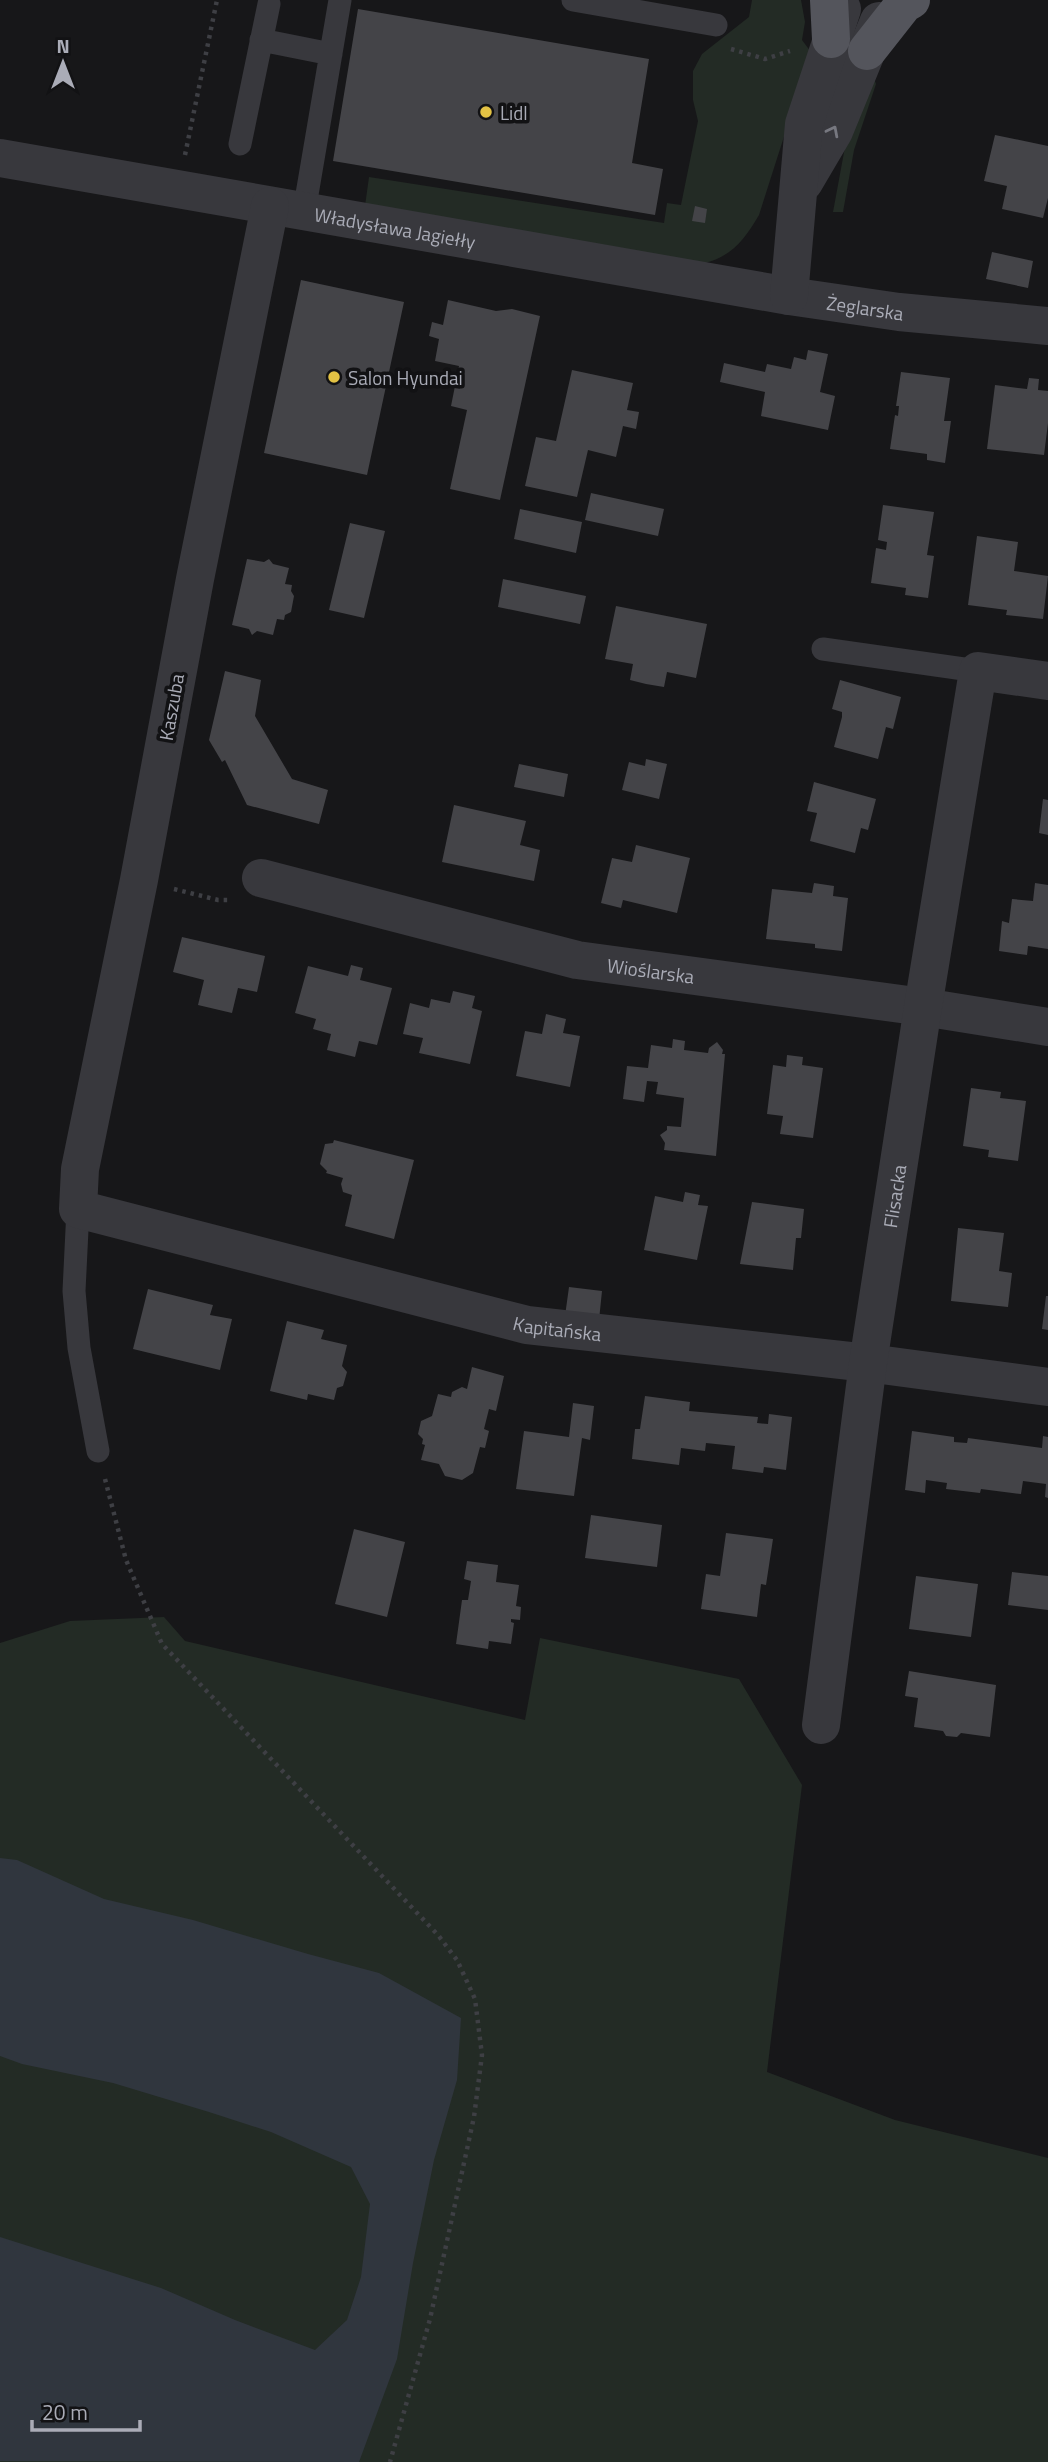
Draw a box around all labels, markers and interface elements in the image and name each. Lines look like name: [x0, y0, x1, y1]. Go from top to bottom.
north arrow: [28, 28, 98, 98]
text: N: [56, 31, 70, 60]
place label: Lidl: [500, 98, 528, 127]
marker: Lidl: [478, 104, 494, 120]
one-way arrow: [825, 126, 839, 138]
street label: Władysława Jagiełły: [312, 199, 478, 255]
street label: Żeglarska: [825, 287, 906, 327]
place label: Salon Hyundai: [348, 363, 463, 392]
marker: Salon Hyundai: [326, 369, 342, 385]
street label: Kaszuba: [151, 671, 191, 743]
street label: Wioślarska: [605, 950, 697, 990]
street label: Flisacka: [875, 1162, 913, 1230]
street label: Kapitańska: [510, 1308, 603, 1348]
scale bar: [32, 2388, 140, 2432]
text: 20 m: [42, 2396, 88, 2428]

